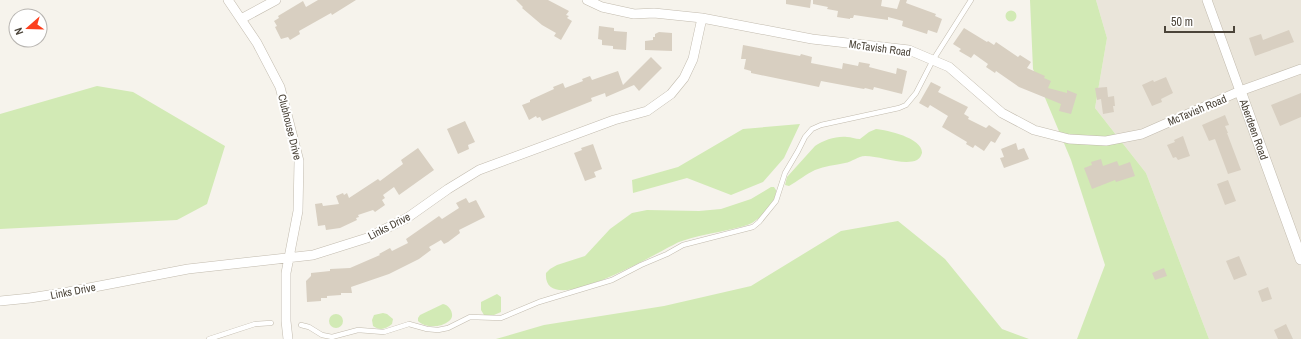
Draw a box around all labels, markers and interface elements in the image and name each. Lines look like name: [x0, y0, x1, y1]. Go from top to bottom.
north arrow: [8, 8, 48, 48]
scale bar: [1165, 8, 1234, 34]
text: 50 m: [1171, 14, 1193, 30]
text: N: [11, 26, 26, 37]
street label: McTavish Road: [848, 37, 912, 59]
street label: McTavish Road: [1166, 91, 1228, 129]
street label: Clubhouse Drive: [275, 93, 305, 161]
street label: Aberdeen Road: [1236, 96, 1271, 162]
street label: Links Drive: [365, 209, 413, 243]
street label: Links Drive: [49, 280, 97, 302]

